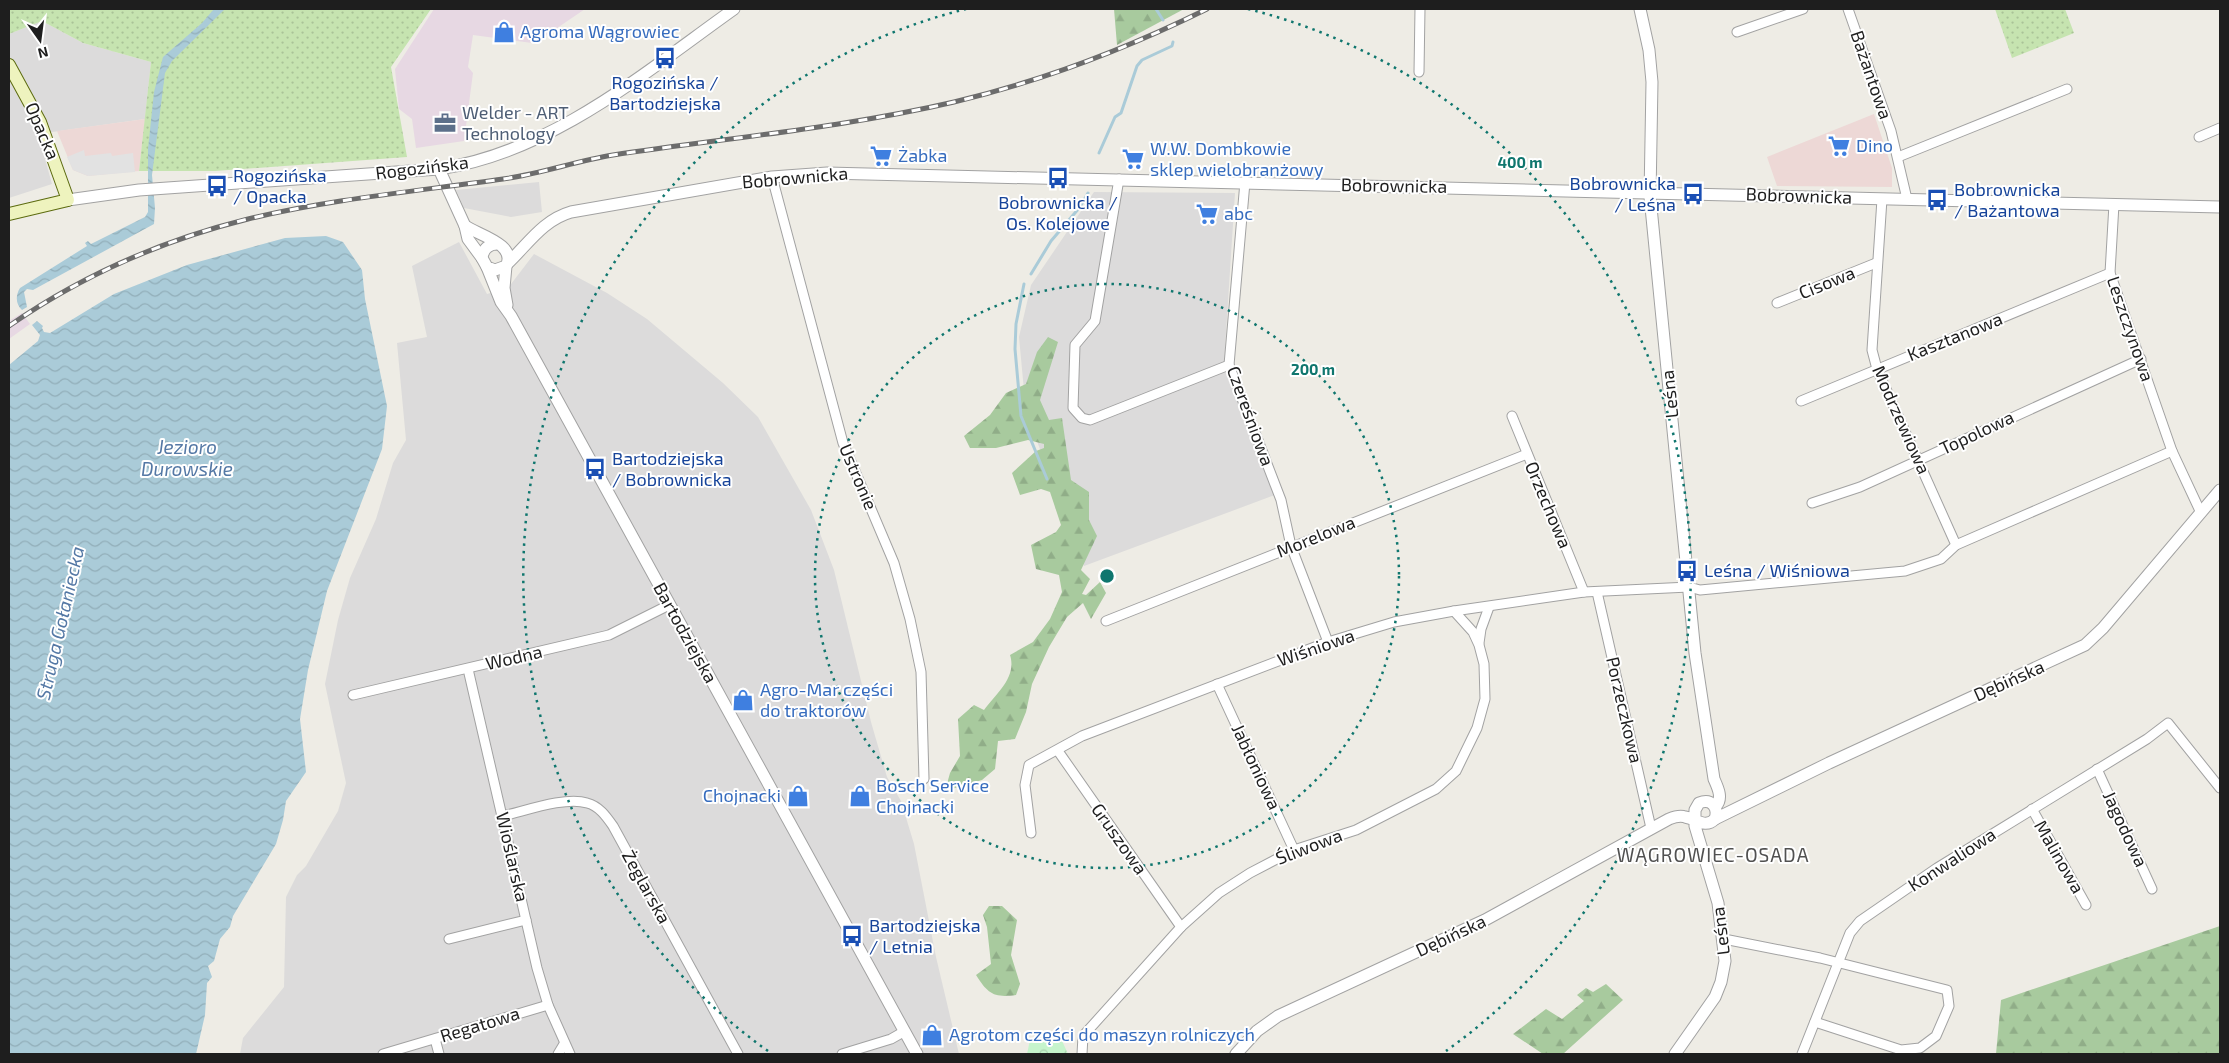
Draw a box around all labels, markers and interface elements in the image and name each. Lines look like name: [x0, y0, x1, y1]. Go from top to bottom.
north arrow: [15, 15, 65, 65]
shop icon: Agroma Wągrowiec: [491, 19, 517, 45]
place label: Agroma Wągrowiec: [520, 20, 680, 42]
street label: Bażantowa: [1847, 27, 1897, 122]
text: N: [36, 44, 50, 63]
bus stop icon: Rogozińska / Bartodziejska: [652, 45, 678, 71]
place label: Rogozińska / Bartodziejska: [609, 71, 721, 114]
street label: Opacka: [21, 99, 65, 163]
place label: Welder - ART Technology: [462, 101, 569, 144]
office icon: Welder - ART Technology: [432, 110, 458, 136]
supermarket icon: Dino: [1826, 133, 1852, 159]
place label: Dino: [1856, 134, 1893, 156]
place label: W.W. Dombkowie sklep wielobranżowy: [1150, 137, 1324, 180]
supermarket icon: Żabka: [868, 143, 894, 169]
place label: Żabka: [898, 144, 947, 166]
supermarket icon: W.W. Dombkowie sklep wielobranżowy: [1120, 146, 1146, 172]
street label: Rogozińska: [374, 150, 470, 184]
text: 400 m: [1498, 153, 1542, 171]
street label: Bobrownicka: [741, 161, 849, 193]
place label: Rogozińska / Opacka: [233, 164, 327, 207]
bus stop icon: Bobrownicka / Os. Kolejowe: [1045, 165, 1071, 191]
place label: Bobrownicka / Leśna: [1570, 172, 1676, 215]
bus stop icon: Rogozińska / Opacka: [204, 173, 230, 199]
street label: Bobrownicka: [1341, 173, 1447, 197]
place label: Bobrownicka / Bażantowa: [1954, 178, 2060, 221]
bus stop icon: Bobrownicka / Leśna: [1680, 181, 1706, 207]
street label: Bobrownicka: [1745, 182, 1853, 208]
bus stop icon: Bobrownicka / Bażantowa: [1924, 187, 1950, 213]
place label: Bobrownicka / Os. Kolejowe: [998, 191, 1118, 234]
supermarket icon: abc: [1194, 201, 1220, 227]
place label: abc: [1224, 202, 1253, 224]
street label: Cisowa: [1795, 261, 1858, 303]
street label: Leszczynowa: [2103, 273, 2159, 384]
street label: Kasztanowa: [1904, 307, 2006, 365]
text: 200 m: [1291, 360, 1335, 378]
street label: Modrzewiowa: [1868, 362, 1936, 477]
street label: Czereśniowa: [1223, 363, 1279, 469]
street label: Leśna: [1656, 369, 1682, 419]
street label: Topolowa: [1936, 405, 2017, 459]
water label: Jezioro Durowskie: [141, 435, 233, 480]
street label: Ustronie: [835, 440, 883, 513]
place label: Bartodziejska / Bobrownicka: [612, 447, 732, 490]
bus stop icon: Bartodziejska / Bobrownicka: [582, 456, 608, 482]
street label: Orzechowa: [1521, 458, 1577, 551]
street label: Morelowa: [1273, 510, 1358, 562]
water label: Struga Gołaniecka: [31, 544, 88, 702]
bus stop icon: Leśna / Wiśniowa: [1674, 558, 1700, 584]
place label: Leśna / Wiśniowa: [1704, 559, 1850, 581]
centre of rings: [1098, 567, 1116, 585]
street label: Bartodziejska: [649, 578, 723, 687]
street label: Wiśniowa: [1274, 624, 1357, 671]
street label: Wodna: [483, 640, 544, 674]
street label: Porzeczkowa: [1602, 654, 1648, 765]
street label: Dębińska: [1970, 655, 2047, 705]
place label: Agro-Mar części do traktorów: [760, 678, 893, 721]
shop icon: Agro-Mar części do traktorów: [730, 687, 756, 713]
street label: Jabłoniowa: [1227, 720, 1286, 813]
place label: Bosch Service Chojnacki: [876, 774, 989, 817]
shop icon: Chojnacki: [785, 783, 811, 809]
shop icon: Bosch Service Chojnacki: [847, 783, 873, 809]
place label: Chojnacki: [703, 784, 781, 806]
street label: Jagodowa: [2099, 787, 2153, 870]
street label: Gruszowa: [1087, 799, 1152, 878]
street label: Wioślarska: [492, 810, 534, 904]
street label: Malinowa: [2030, 816, 2090, 897]
street label: Śliwowa: [1272, 823, 1345, 869]
street label: Konwaliowa: [1903, 823, 2000, 896]
district label: WĄGROWIEC-OSADA: [1617, 843, 1809, 866]
street label: Żeglarska: [618, 846, 676, 927]
street label: Leśna: [1706, 906, 1734, 956]
street label: Dębińska: [1412, 909, 1489, 961]
place label: Bartodziejska / Letnia: [869, 914, 981, 957]
bus stop icon: Bartodziejska / Letnia: [839, 923, 865, 949]
street label: Regatowa: [437, 1002, 522, 1047]
shop icon: Agrotom części do maszyn rolniczych: [919, 1022, 945, 1048]
place label: Agrotom części do maszyn rolniczych: [949, 1023, 1255, 1045]

